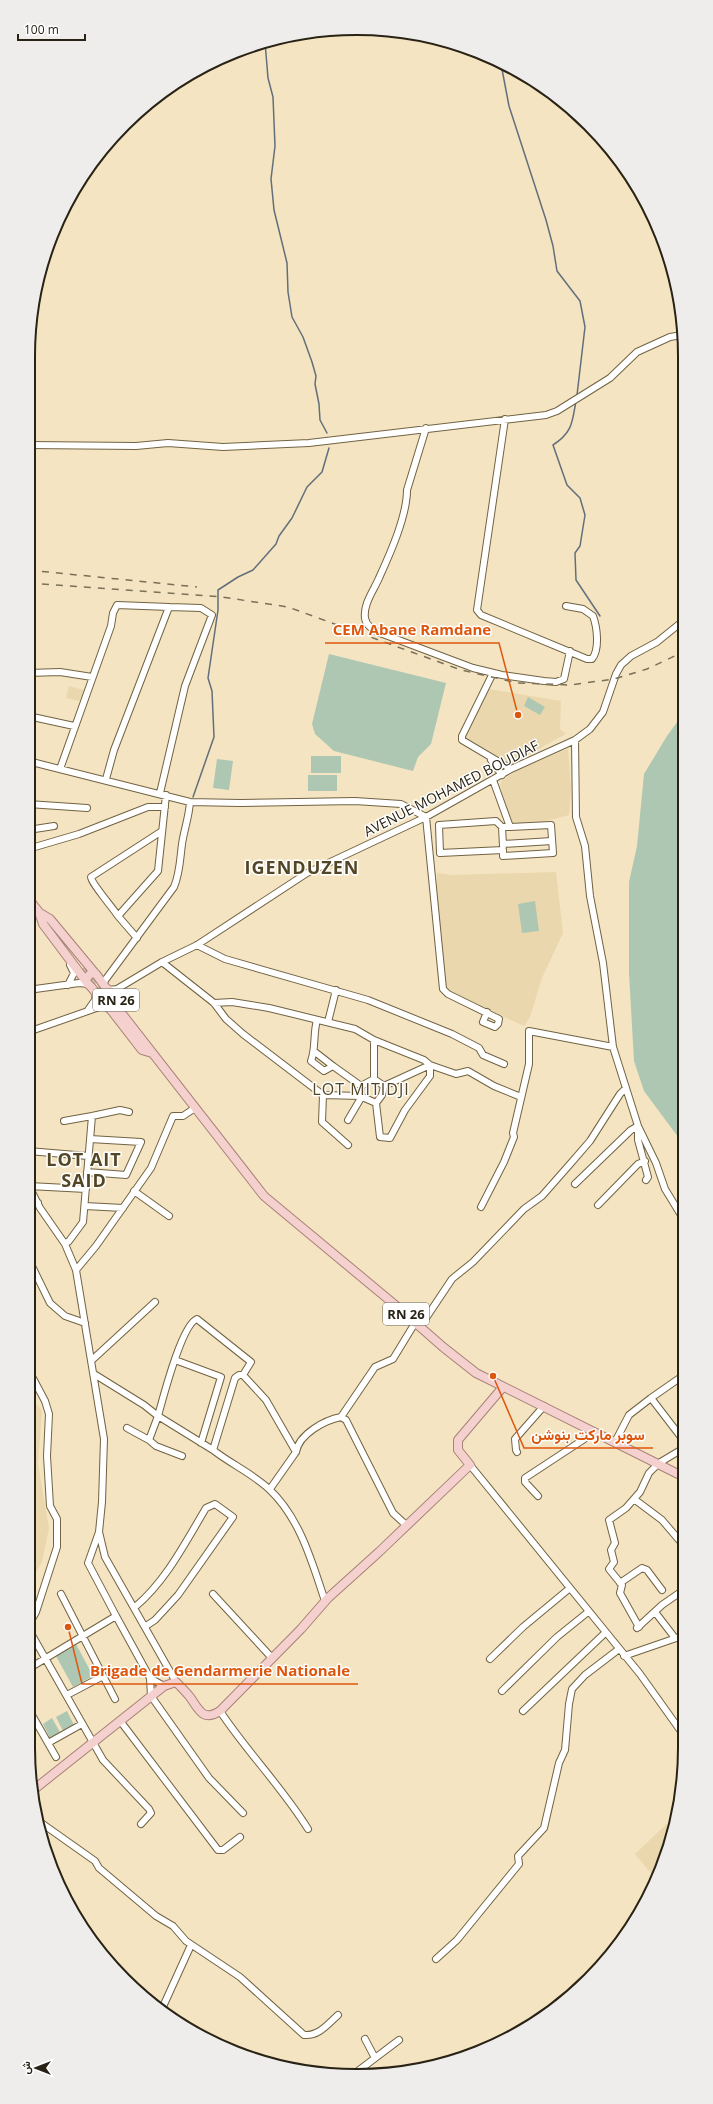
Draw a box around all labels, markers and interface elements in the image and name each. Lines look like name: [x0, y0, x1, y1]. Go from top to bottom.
scale bar: [18, 16, 85, 42]
text: 100 m: [24, 21, 59, 38]
callout: CEM Abane Ramdane: [325, 616, 499, 643]
text: CEM Abane Ramdane: [333, 619, 491, 639]
street label: AVENUE MOHAMED BOUDIAF: [360, 735, 542, 841]
district label: IGENDUZEN: [245, 855, 359, 879]
road number: RN 26: [93, 989, 139, 1011]
district label: LOT MITIDJI: [312, 1078, 410, 1100]
district label: LOT AIT SAID: [46, 1147, 122, 1192]
road number: RN 26: [383, 1303, 429, 1325]
callout: سوبر ماركت بنوشن: [524, 1421, 653, 1448]
text: سوبر ماركت بنوشن: [531, 1424, 645, 1444]
callout: Brigade de Gendarmerie Nationale: [82, 1657, 358, 1684]
text: Brigade de Gendarmerie Nationale: [90, 1660, 350, 1680]
north arrow: [16, 2048, 56, 2088]
text: ش: [18, 2061, 33, 2075]

